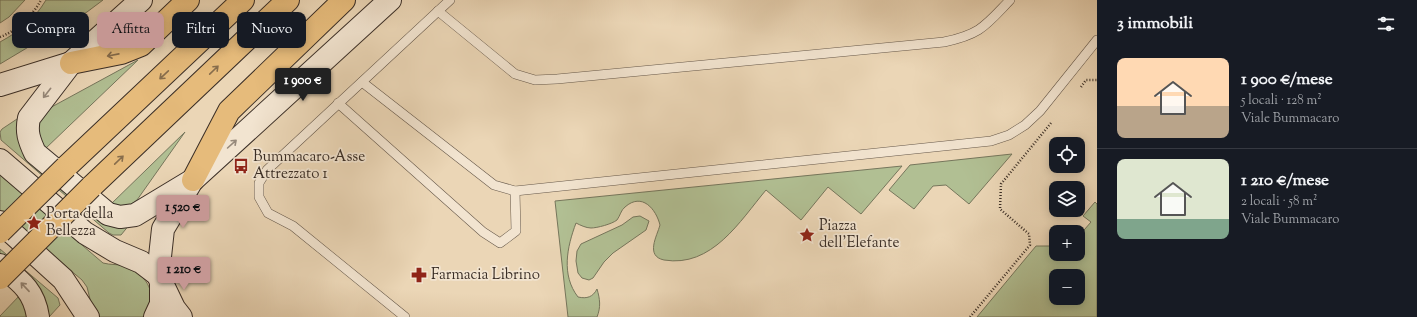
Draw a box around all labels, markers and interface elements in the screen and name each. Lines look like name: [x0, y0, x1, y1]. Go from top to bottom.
chip: Compra: [12, 12, 89, 48]
chip: Affitta: [97, 12, 164, 48]
chip: Filtri: [172, 12, 229, 48]
chip: Nuovo: [237, 12, 306, 48]
text: 3 immobili: [1117, 12, 1193, 36]
icon: filters: [1375, 13, 1397, 35]
one-way arrow: [107, 51, 120, 59]
one-way arrow: [208, 66, 218, 75]
pin: 1 900 €: [266, 68, 340, 102]
text: 1 900 €/mese: [1241, 68, 1333, 92]
one-way arrow: [158, 70, 169, 79]
text: 1 900 €: [284, 72, 322, 90]
icon: home: [1149, 74, 1197, 122]
one-way arrow: [43, 88, 52, 99]
text: 5 locali · 128 m²: [1241, 92, 1322, 110]
text: Viale Bummacaro: [1241, 110, 1339, 128]
map controls: [1049, 137, 1085, 305]
button: locate: [1049, 137, 1085, 173]
one-way arrow: [227, 140, 237, 149]
place label: Bummacaro-Asse Attrezzato 1: [253, 147, 365, 185]
one-way arrow: [114, 155, 124, 165]
bus stop icon: Bummacaro-Asse Attrezzato 1: [232, 157, 250, 175]
text: 1 210 €/mese: [1241, 169, 1329, 193]
icon: home: [1149, 175, 1197, 223]
button: layers: [1049, 181, 1085, 217]
text: 2 locali · 58 m²: [1241, 193, 1317, 211]
pin: 1 520 €: [146, 195, 220, 229]
text: 1 520 €: [165, 199, 201, 217]
place label: Porta della Bellezza: [46, 204, 113, 242]
text: Viale Bummacaro: [1241, 211, 1339, 229]
place icon: Porta della Bellezza: [25, 214, 43, 232]
place label: Piazza dell'Elefante: [819, 216, 899, 254]
button: +: [1049, 225, 1085, 261]
place icon: Piazza dell'Elefante: [798, 226, 816, 244]
pin: 1 210 €: [147, 257, 221, 291]
text: 1 210 €: [166, 261, 202, 279]
place label: Farmacia Librino: [431, 265, 540, 286]
pharmacy icon: Farmacia Librino: [410, 266, 428, 284]
button: −: [1049, 269, 1085, 305]
one-way arrow: [20, 282, 30, 292]

